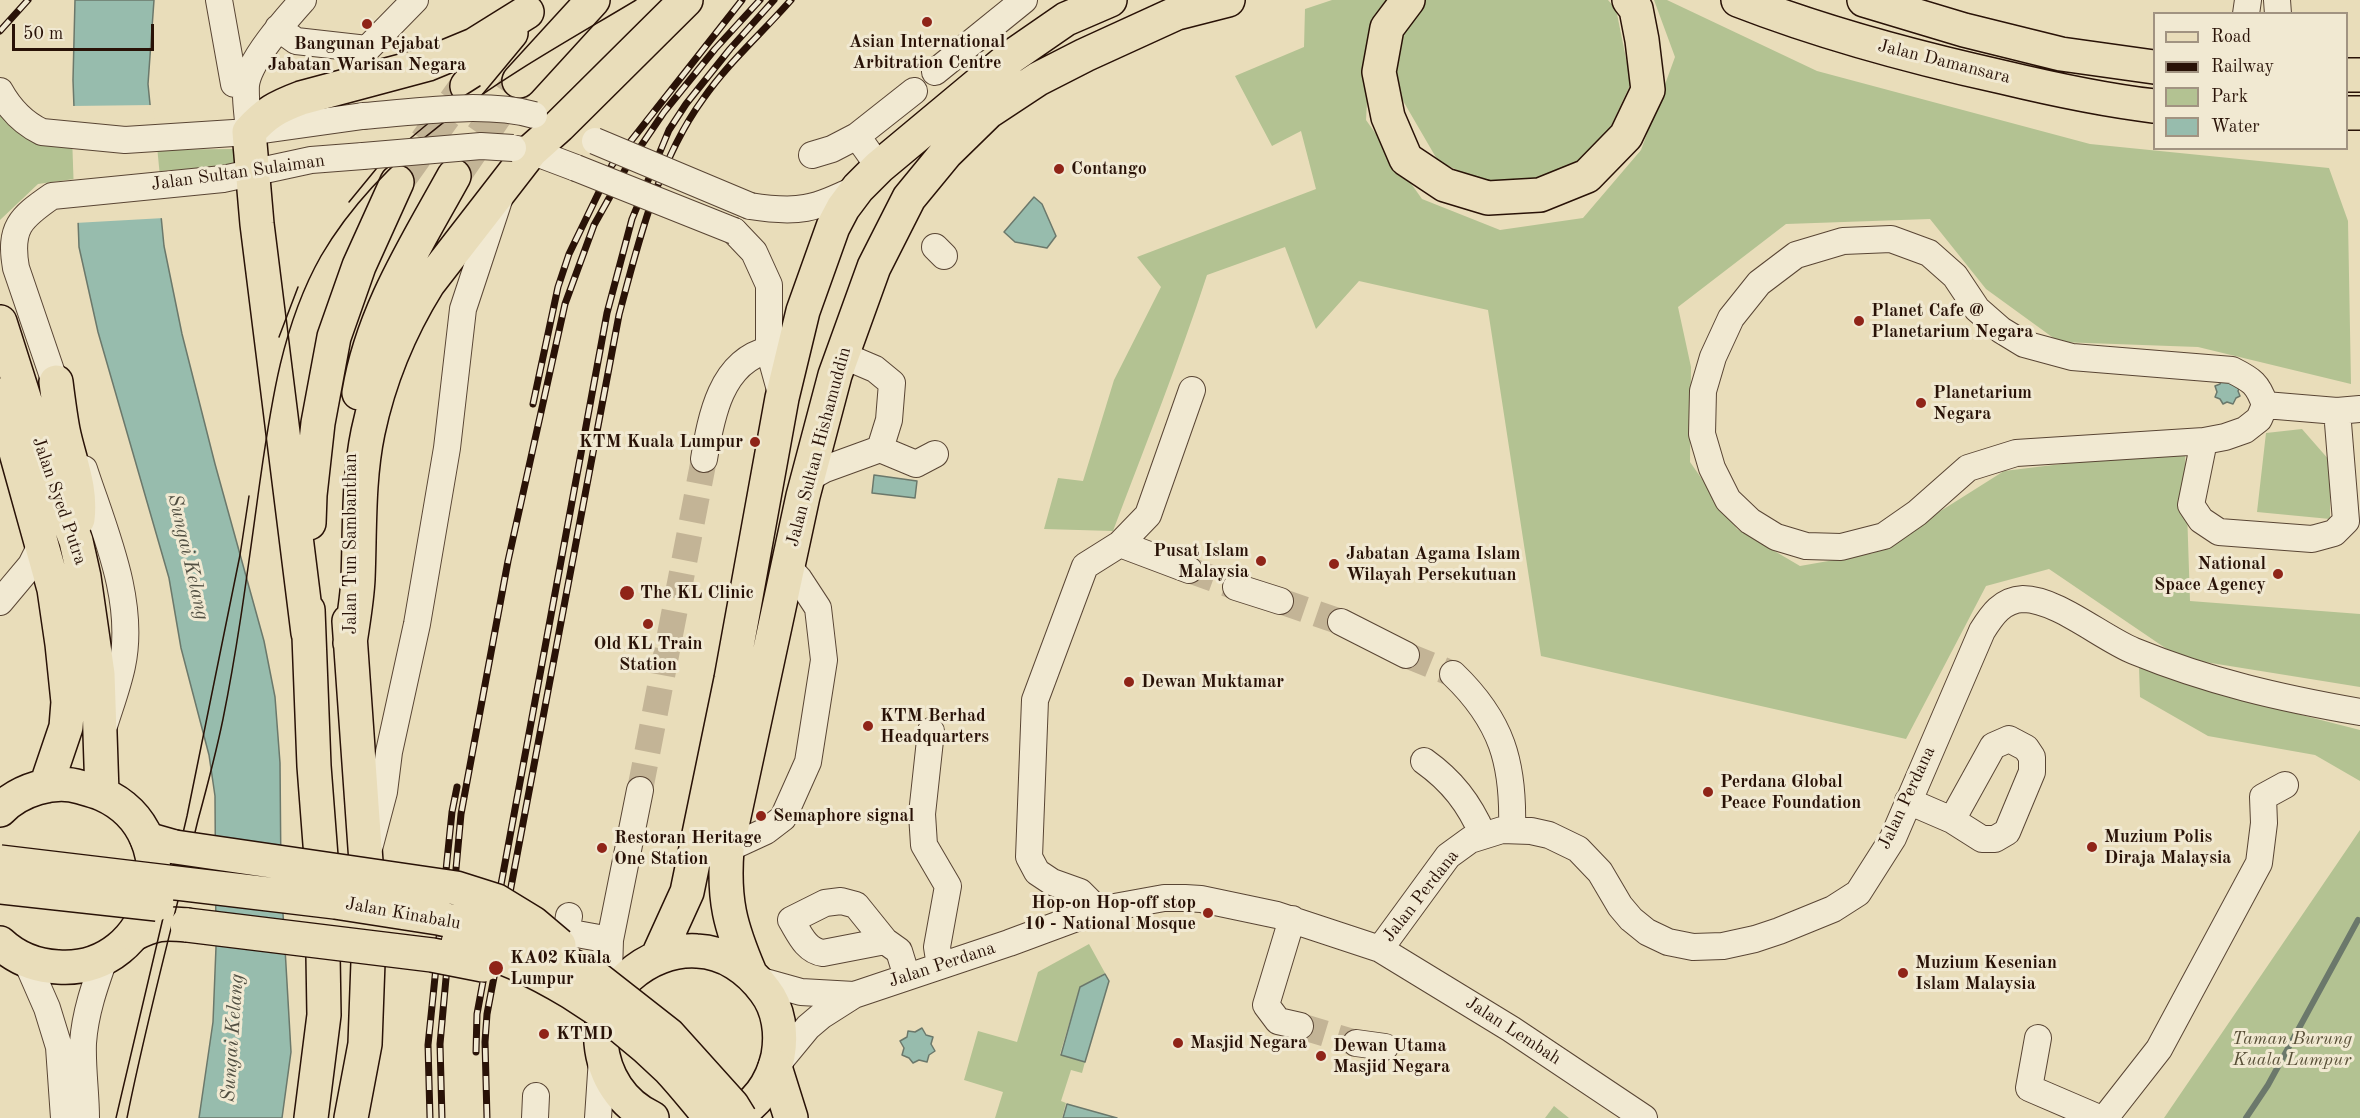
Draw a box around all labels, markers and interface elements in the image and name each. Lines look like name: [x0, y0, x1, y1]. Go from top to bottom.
scale bar: [15, 12, 158, 50]
legend: [2153, 12, 2348, 150]
marker: Asian International Arbitration Centre: [920, 15, 934, 29]
marker: Bangunan Pejabat Jabatan Warisan Negara: [360, 17, 374, 31]
text: 50 m: [23, 25, 63, 43]
text: Road: [2211, 28, 2251, 46]
place label: Asian International Arbitration Centre: [849, 31, 1005, 74]
place label: Bangunan Pejabat Jabatan Warisan Negara: [268, 33, 466, 76]
street label: Jalan Damansara: [1875, 35, 2013, 89]
text: Railway: [2211, 58, 2274, 76]
text: Park: [2211, 88, 2248, 106]
text: Water: [2211, 118, 2260, 136]
street label: Jalan Sultan Sulaiman: [150, 150, 326, 196]
place label: Contango: [1071, 158, 1147, 180]
marker: Contango: [1052, 162, 1066, 176]
place label: Planet Cafe @ Planetarium Negara: [1871, 300, 2033, 342]
marker: Planet Cafe @ Planetarium Negara: [1852, 314, 1866, 328]
street label: Jalan Sultan Hishamuddin: [782, 345, 856, 549]
place label: Planetarium Negara: [1933, 382, 2032, 424]
marker: Planetarium Negara: [1914, 396, 1928, 410]
place label: KTM Kuala Lumpur: [579, 431, 743, 453]
street label: Jalan Syed Putra: [27, 434, 91, 568]
marker: KTM Kuala Lumpur: [748, 435, 762, 449]
street label: Jalan Tun Sambanthan: [340, 453, 362, 635]
water label: Sungai Kelang: [162, 492, 214, 622]
place label: Pusat Islam Malaysia: [1153, 540, 1249, 582]
place label: Jabatan Agama Islam Wilayah Persekutuan: [1346, 543, 1520, 586]
place label: National Space Agency: [2154, 553, 2266, 596]
marker: Pusat Islam Malaysia: [1254, 554, 1268, 568]
marker: Jabatan Agama Islam Wilayah Persekutuan: [1327, 557, 1341, 571]
marker: National Space Agency: [2271, 567, 2285, 581]
place label: The KL Clinic: [640, 582, 754, 604]
marker: The KL Clinic: [618, 584, 636, 602]
marker: Old KL Train Station: [641, 617, 655, 631]
place label: Old KL Train Station: [593, 633, 703, 676]
place label: Dewan Muktamar: [1141, 671, 1284, 693]
marker: Dewan Muktamar: [1122, 675, 1136, 689]
place label: KTM Berhad Headquarters: [880, 705, 989, 748]
marker: KTM Berhad Headquarters: [861, 719, 875, 733]
street label: Jalan Perdana: [1874, 743, 1940, 853]
place label: Perdana Global Peace Foundation: [1720, 771, 1861, 814]
marker: Perdana Global Peace Foundation: [1701, 785, 1715, 799]
place label: Semaphore signal: [773, 805, 914, 827]
marker: Semaphore signal: [754, 809, 768, 823]
place label: Muzium Polis Diraja Malaysia: [2104, 826, 2231, 868]
place label: Restoran Heritage One Station: [614, 827, 762, 870]
marker: Muzium Polis Diraja Malaysia: [2085, 840, 2099, 854]
marker: Restoran Heritage One Station: [595, 841, 609, 855]
street label: Jalan Perdana: [1378, 846, 1464, 946]
place label: Hop-on Hop-off stop 10 - National Mosque: [1024, 892, 1196, 934]
street label: Jalan Kinabalu: [344, 893, 462, 935]
marker: Hop-on Hop-off stop 10 - National Mosque: [1201, 906, 1215, 920]
street label: Jalan Perdana: [886, 938, 998, 992]
place label: KA02 Kuala Lumpur: [510, 947, 611, 990]
place label: Muzium Kesenian Islam Malaysia: [1915, 952, 2057, 994]
marker: KA02 Kuala Lumpur: [487, 959, 505, 977]
marker: Muzium Kesenian Islam Malaysia: [1896, 966, 1910, 980]
water label: Sungai Kelang: [217, 973, 249, 1103]
street label: Jalan Lembah: [1461, 992, 1565, 1070]
place label: KTMD: [556, 1023, 613, 1045]
marker: KTMD: [537, 1027, 551, 1041]
park label: Taman Burung Kuala Lumpur: [2232, 1028, 2352, 1070]
place label: Masjid Negara: [1190, 1032, 1307, 1054]
place label: Dewan Utama Masjid Negara: [1333, 1035, 1450, 1078]
marker: Masjid Negara: [1171, 1036, 1185, 1050]
marker: Dewan Utama Masjid Negara: [1314, 1049, 1328, 1063]

